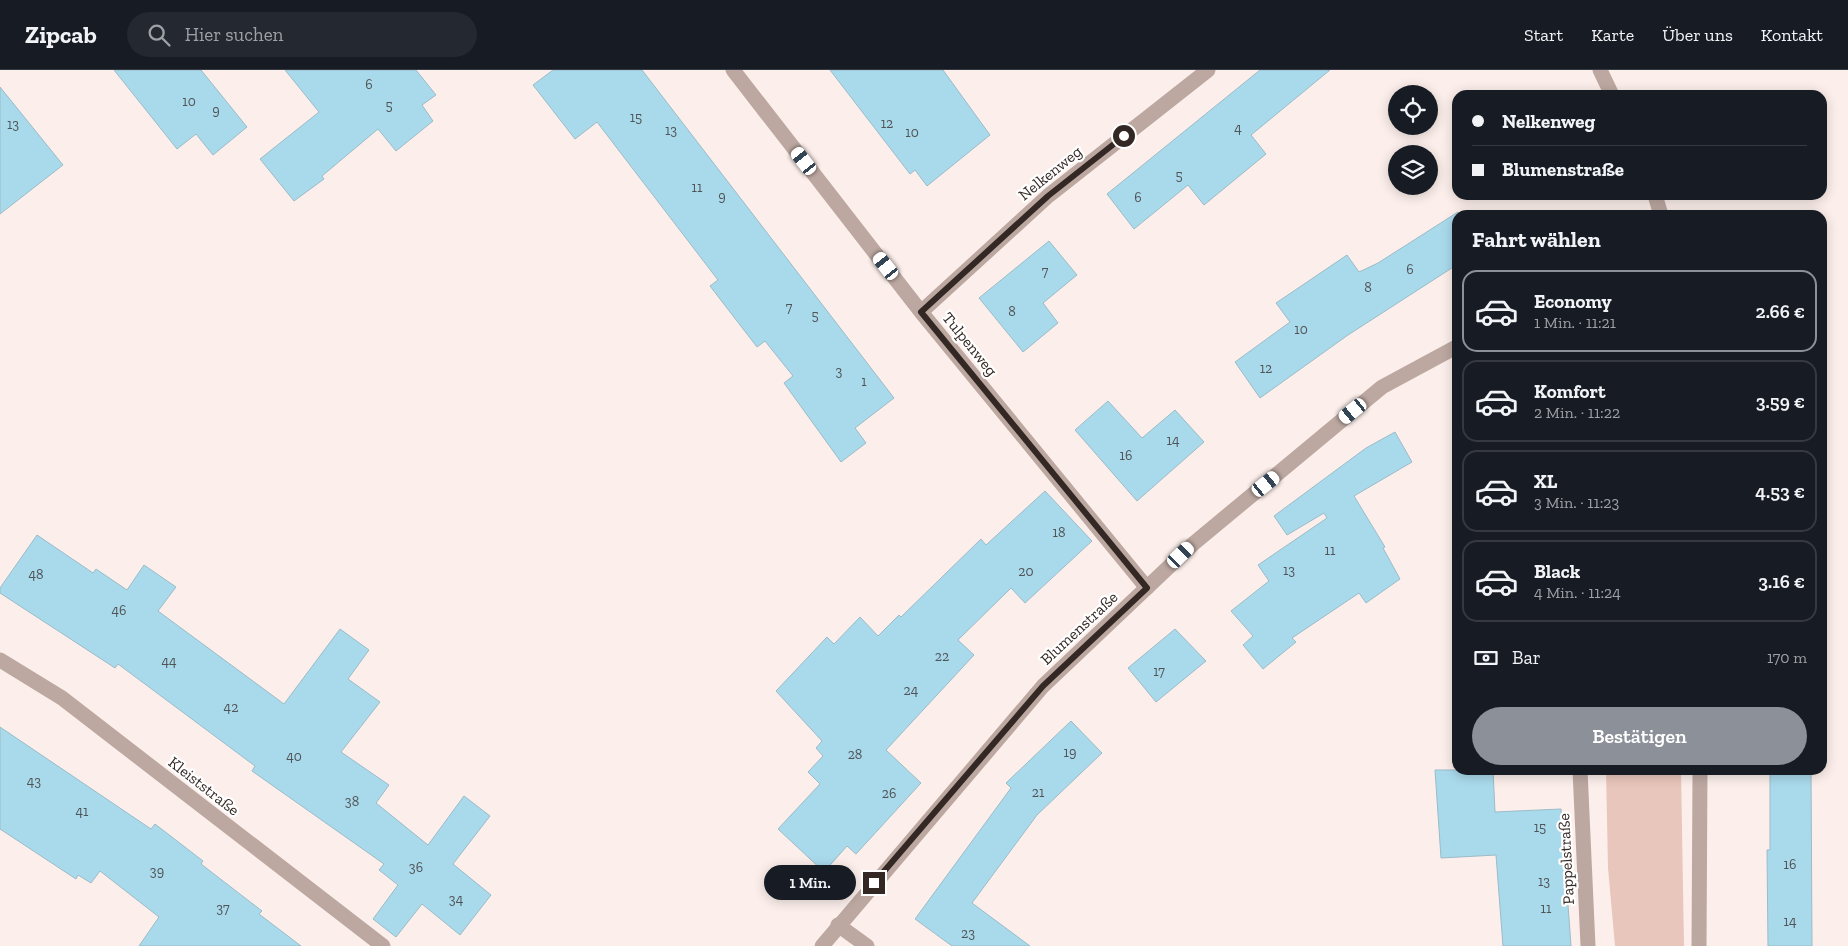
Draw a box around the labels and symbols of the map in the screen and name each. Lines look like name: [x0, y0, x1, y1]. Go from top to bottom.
house number: 6: [365, 76, 373, 93]
house number: 10: [182, 93, 196, 110]
house number: 5: [385, 97, 393, 114]
house number: 9: [212, 102, 220, 119]
house number: 15: [630, 109, 642, 126]
house number: 12: [881, 115, 893, 132]
house number: 13: [7, 116, 19, 133]
house number: 4: [1234, 120, 1242, 137]
house number: 13: [665, 122, 677, 139]
house number: 10: [905, 124, 919, 141]
route start: [1113, 125, 1135, 147]
street label: Nelkenweg: [1014, 142, 1086, 204]
car: [788, 145, 819, 177]
house number: 5: [1175, 167, 1183, 184]
house number: 11: [692, 179, 703, 196]
house number: 9: [718, 188, 726, 205]
house number: 6: [1134, 189, 1142, 206]
car: [870, 250, 901, 282]
house number: 6: [1406, 261, 1414, 278]
house number: 7: [1042, 263, 1049, 280]
house number: 8: [1364, 279, 1372, 296]
house number: 7: [786, 299, 793, 316]
house number: 8: [1008, 303, 1016, 320]
house number: 5: [811, 307, 819, 324]
street label: Tulpenweg: [938, 308, 1002, 380]
house number: 10: [1294, 321, 1308, 338]
house number: 12: [1260, 360, 1272, 377]
house number: 3: [836, 363, 843, 380]
house number: 1: [861, 373, 867, 390]
car: [1336, 396, 1369, 426]
house number: 14: [1167, 432, 1180, 449]
house number: 16: [1120, 447, 1132, 464]
car: [1249, 469, 1282, 499]
house number: 18: [1053, 524, 1065, 541]
car: [1165, 539, 1197, 571]
house number: 11: [1325, 542, 1336, 559]
house number: 13: [1283, 562, 1295, 579]
house number: 20: [1018, 563, 1034, 580]
house number: 48: [28, 566, 44, 583]
street label: Blumenstraße: [1036, 587, 1122, 669]
house number: 46: [112, 602, 126, 619]
house number: 22: [935, 648, 949, 665]
house number: 44: [161, 653, 177, 670]
house number: 17: [1153, 663, 1165, 680]
house number: 24: [904, 682, 919, 699]
house number: 42: [224, 699, 238, 716]
house number: 19: [1064, 744, 1076, 761]
house number: 28: [848, 746, 862, 763]
house number: 40: [286, 748, 302, 765]
street label: Kleiststraße: [165, 752, 243, 820]
house number: 43: [27, 773, 41, 790]
house number: 21: [1032, 784, 1045, 801]
house number: 26: [882, 785, 896, 802]
house number: 38: [345, 793, 359, 810]
house number: 41: [76, 803, 89, 820]
street label: Pappelstraße: [1554, 813, 1578, 905]
house number: 15: [1534, 819, 1546, 836]
house number: 16: [1784, 856, 1796, 873]
house number: 36: [409, 859, 423, 876]
house number: 39: [150, 863, 164, 880]
callout: 1 Min.: [764, 866, 856, 900]
route end: [863, 872, 885, 894]
house number: 13: [1538, 873, 1550, 890]
house number: 34: [449, 891, 464, 908]
house number: 37: [216, 900, 230, 917]
house number: 11: [1541, 900, 1552, 917]
house number: 14: [1784, 913, 1797, 930]
house number: 23: [961, 925, 975, 942]

